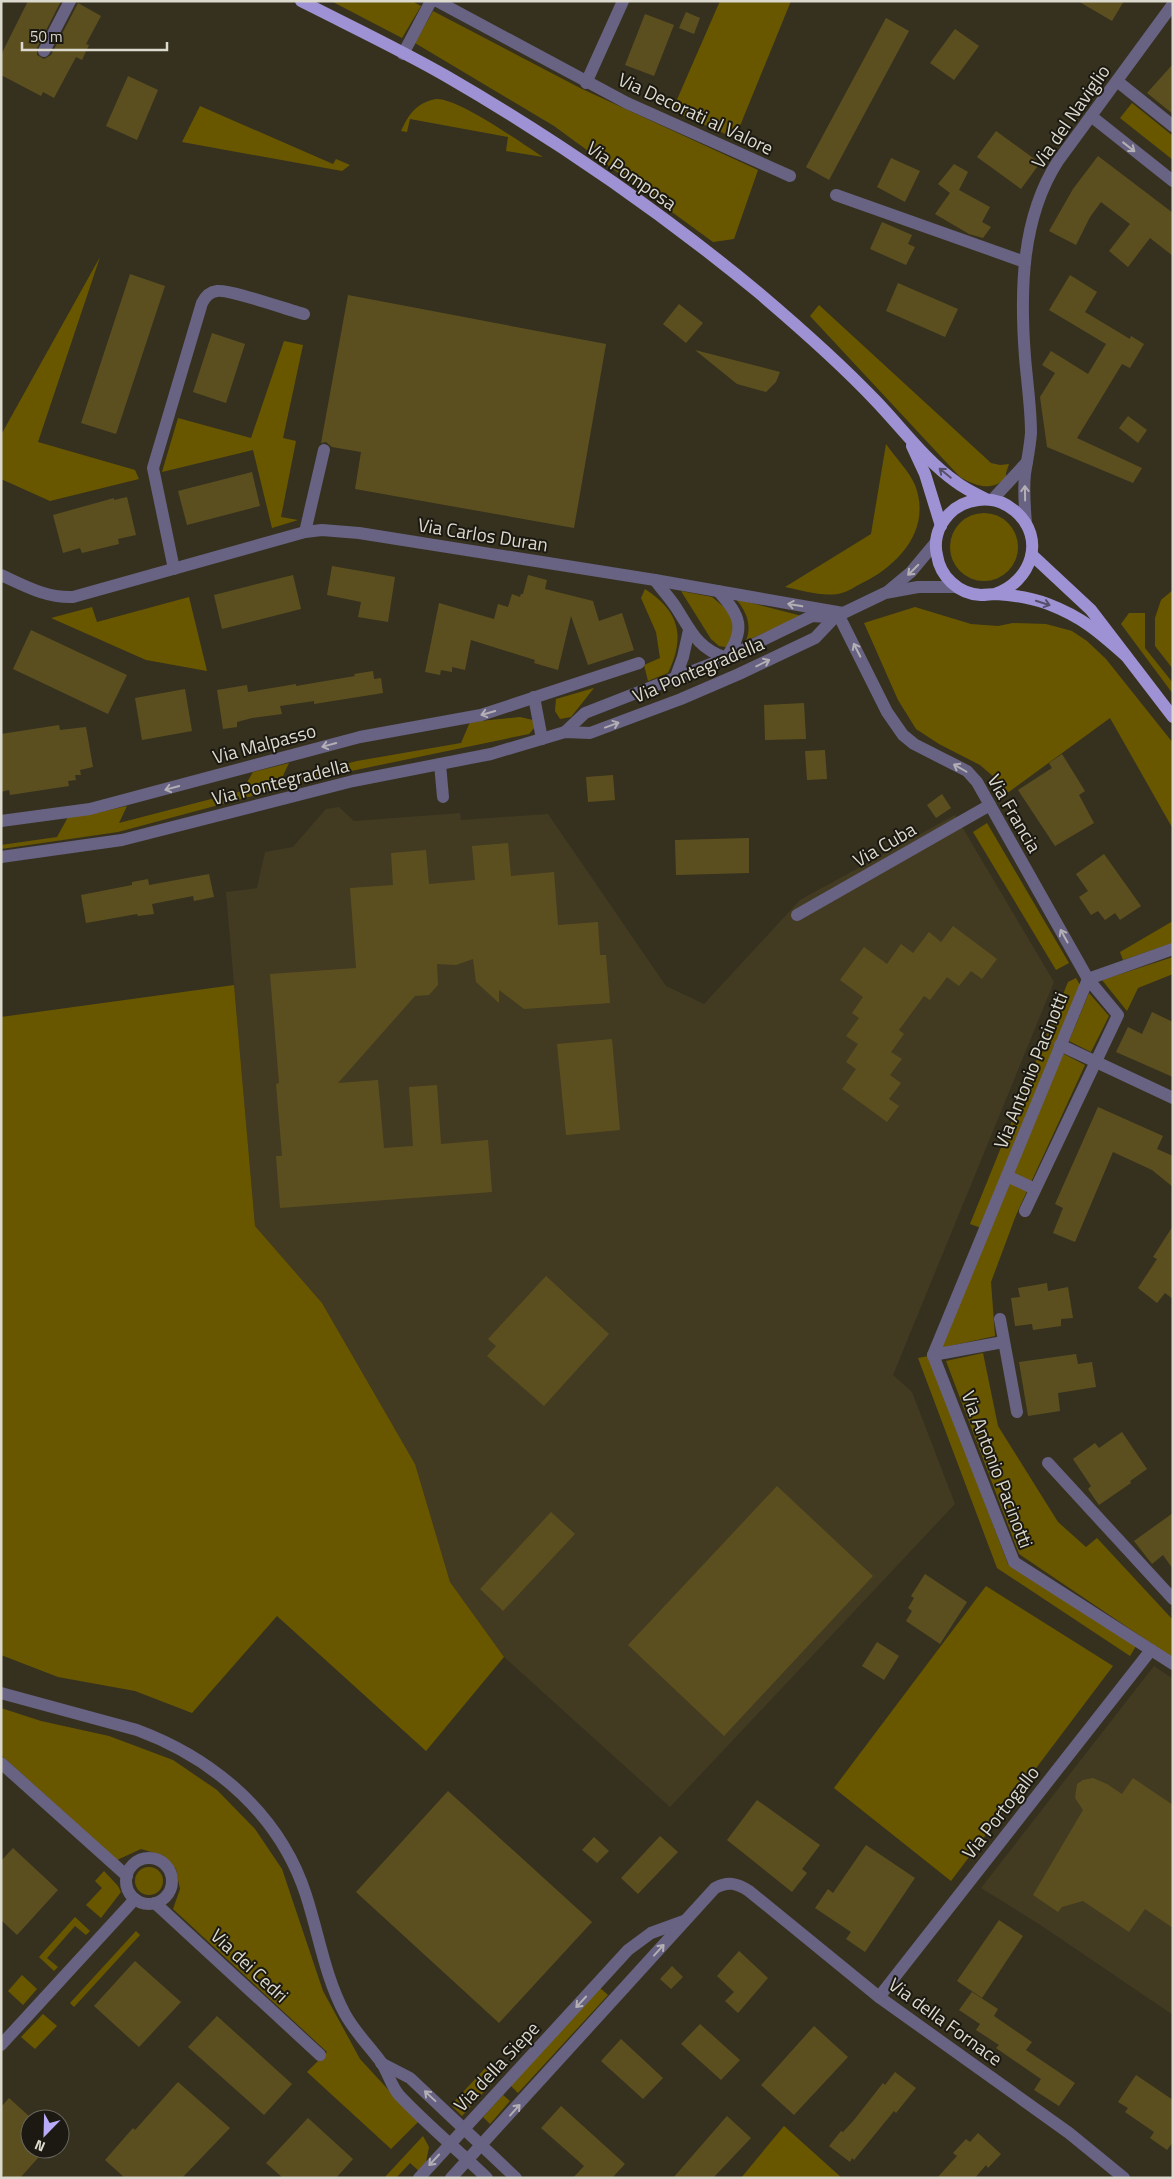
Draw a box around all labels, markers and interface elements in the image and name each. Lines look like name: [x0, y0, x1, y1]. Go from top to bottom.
scale bar: [22, 20, 168, 52]
text: 50 m: [30, 25, 63, 48]
street label: Via del Naviglio: [1023, 58, 1117, 174]
street label: Via Decorati al Valore: [613, 64, 779, 162]
street label: Via Pomposa: [581, 133, 683, 217]
one-way arrow: [1122, 141, 1135, 152]
one-way arrow: [939, 468, 952, 479]
one-way arrow: [1020, 485, 1030, 502]
street label: Via Carlos Duran: [416, 509, 550, 559]
one-way arrow: [907, 563, 919, 575]
one-way arrow: [787, 599, 803, 609]
one-way arrow: [1034, 599, 1050, 608]
street label: Via Pontegradella: [628, 628, 769, 710]
one-way arrow: [852, 643, 861, 658]
one-way arrow: [755, 658, 770, 668]
one-way arrow: [481, 708, 497, 718]
street label: Via Malpasso: [209, 715, 319, 771]
one-way arrow: [604, 720, 620, 729]
one-way arrow: [322, 741, 338, 750]
street label: Via Pontegradella: [208, 750, 352, 812]
one-way arrow: [953, 762, 967, 772]
street label: Via Francia: [981, 768, 1049, 858]
one-way arrow: [165, 783, 181, 793]
street label: Via Cuba: [847, 814, 921, 874]
one-way arrow: [1059, 929, 1069, 944]
street label: Via Antonio Pacinotti: [985, 987, 1075, 1153]
street label: Via Antonio Pacinotti: [955, 1386, 1041, 1552]
street label: Via Portogallo: [954, 1759, 1046, 1865]
street label: Via dei Cedri: [204, 1921, 296, 2009]
one-way arrow: [653, 1944, 665, 1957]
street label: Via della Fornace: [883, 1970, 1009, 2072]
one-way arrow: [575, 1996, 587, 2009]
street label: Via della Siepe: [446, 2014, 546, 2118]
one-way arrow: [423, 2090, 436, 2102]
one-way arrow: [509, 2103, 521, 2116]
north arrow: [20, 2109, 70, 2159]
text: N: [31, 2135, 48, 2158]
one-way arrow: [429, 2154, 440, 2167]

